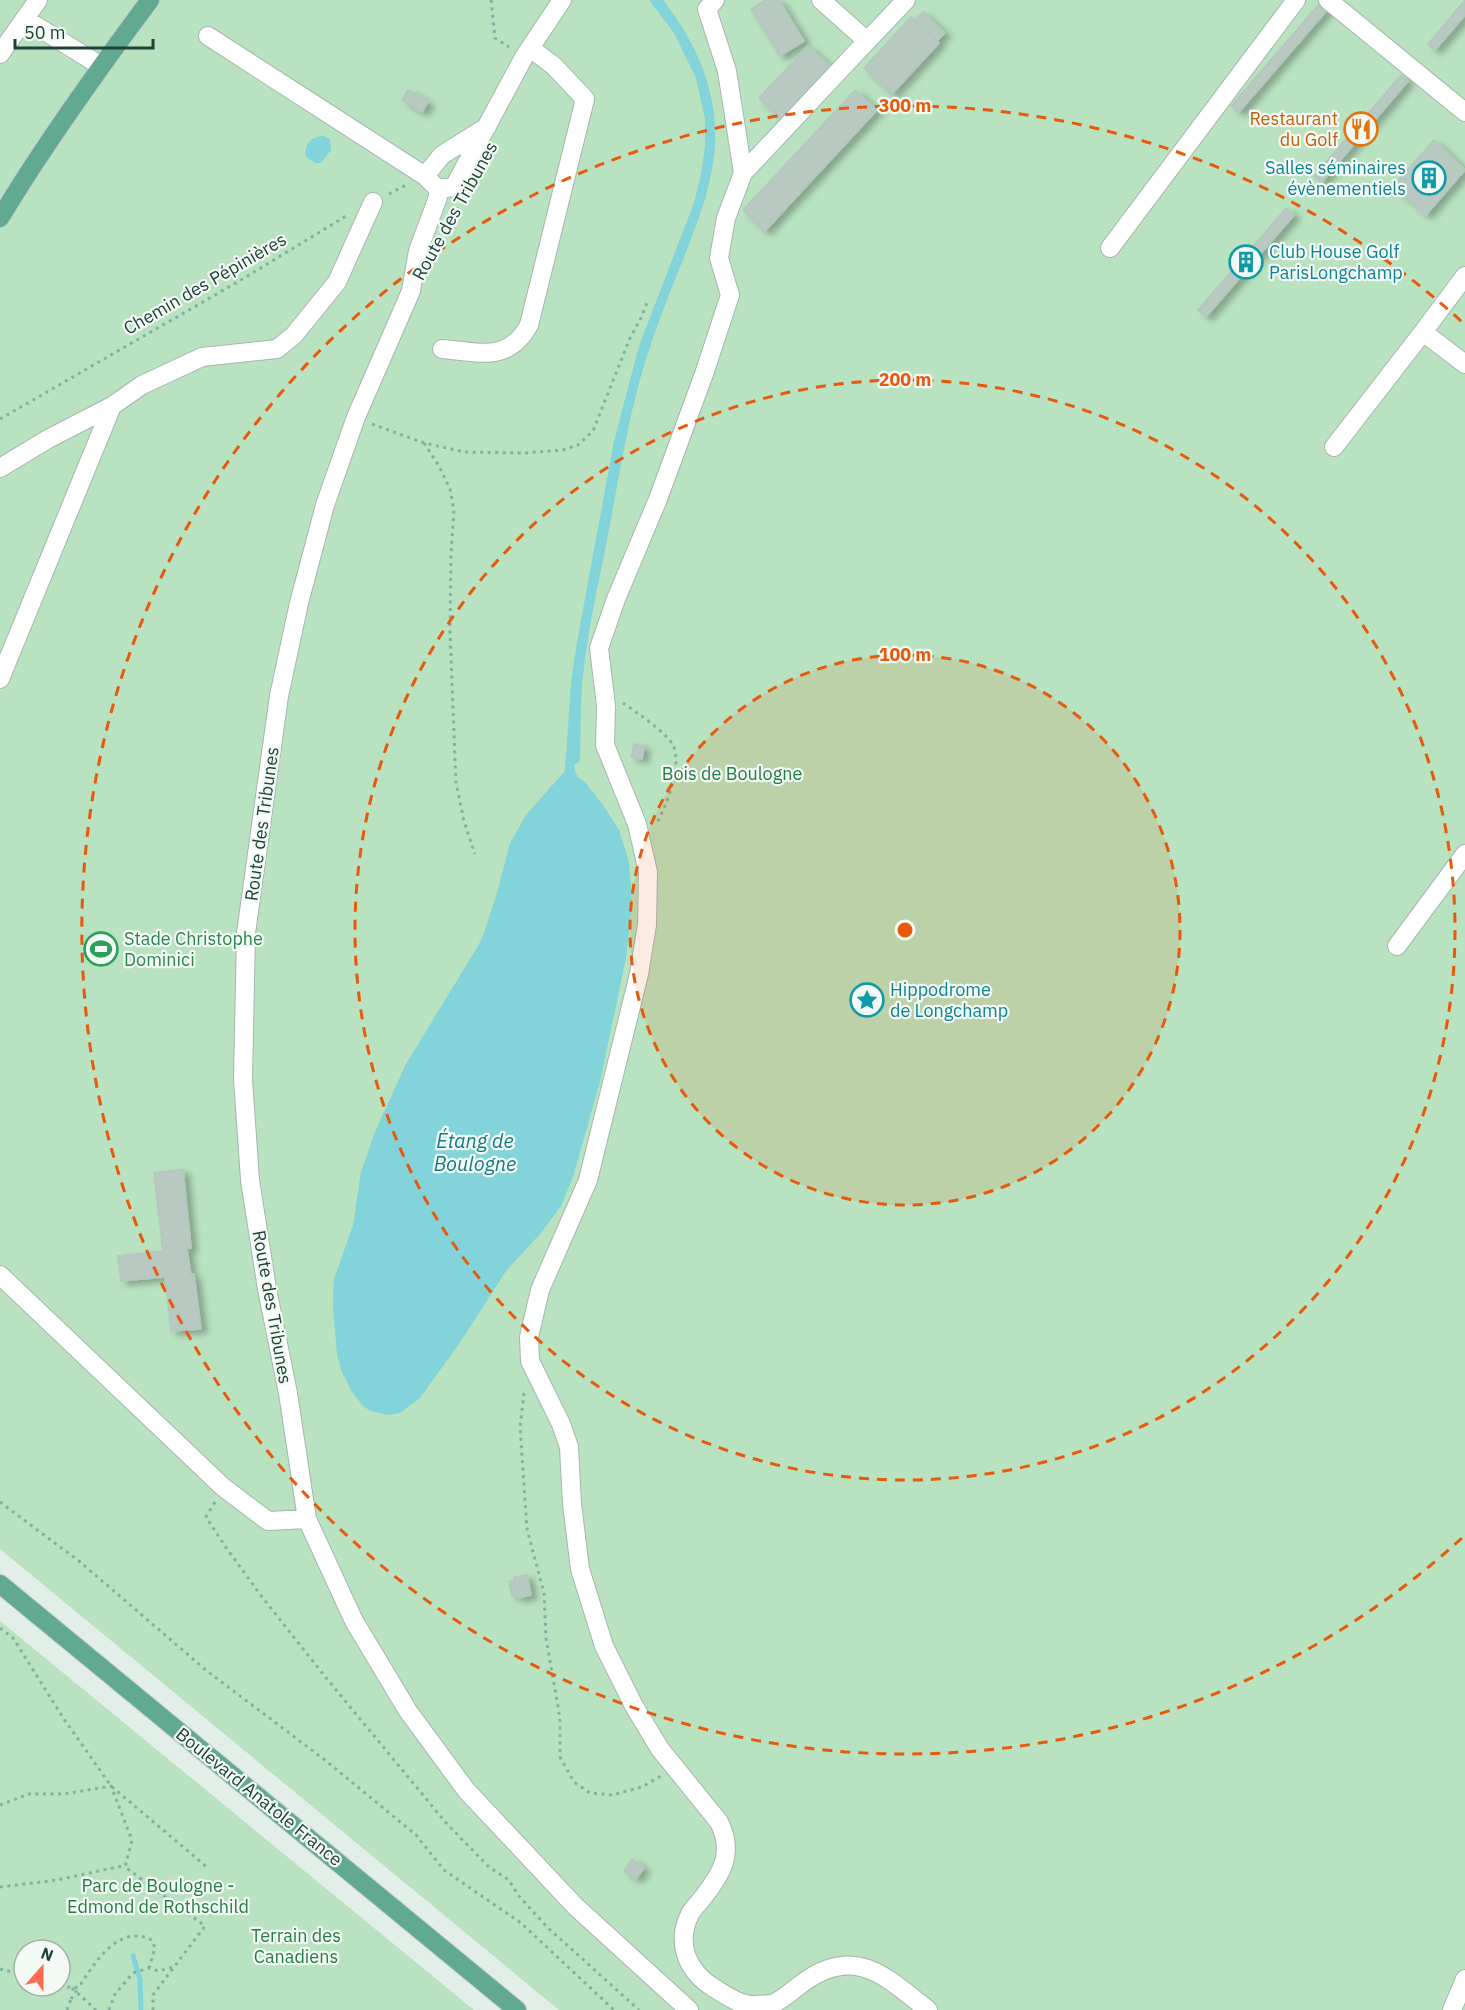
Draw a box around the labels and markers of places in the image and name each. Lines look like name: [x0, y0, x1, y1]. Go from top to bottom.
place label: Restaurant du Golf: [1249, 107, 1338, 151]
restaurant icon: Restaurant du Golf: [1343, 111, 1379, 147]
place label: Salles séminaires évènementiels: [1265, 156, 1406, 200]
building icon: Salles séminaires évènementiels: [1411, 160, 1447, 196]
place label: Club House Golf ParisLongchamp: [1269, 240, 1403, 284]
building icon: Club House Golf ParisLongchamp: [1228, 244, 1264, 280]
centre of rings: [895, 920, 915, 940]
place label: Stade Christophe Dominici: [124, 927, 263, 971]
sports icon: Stade Christophe Dominici: [83, 931, 119, 967]
place label: Hippodrome de Longchamp: [890, 978, 1008, 1022]
place icon: Hippodrome de Longchamp: [849, 982, 885, 1018]

